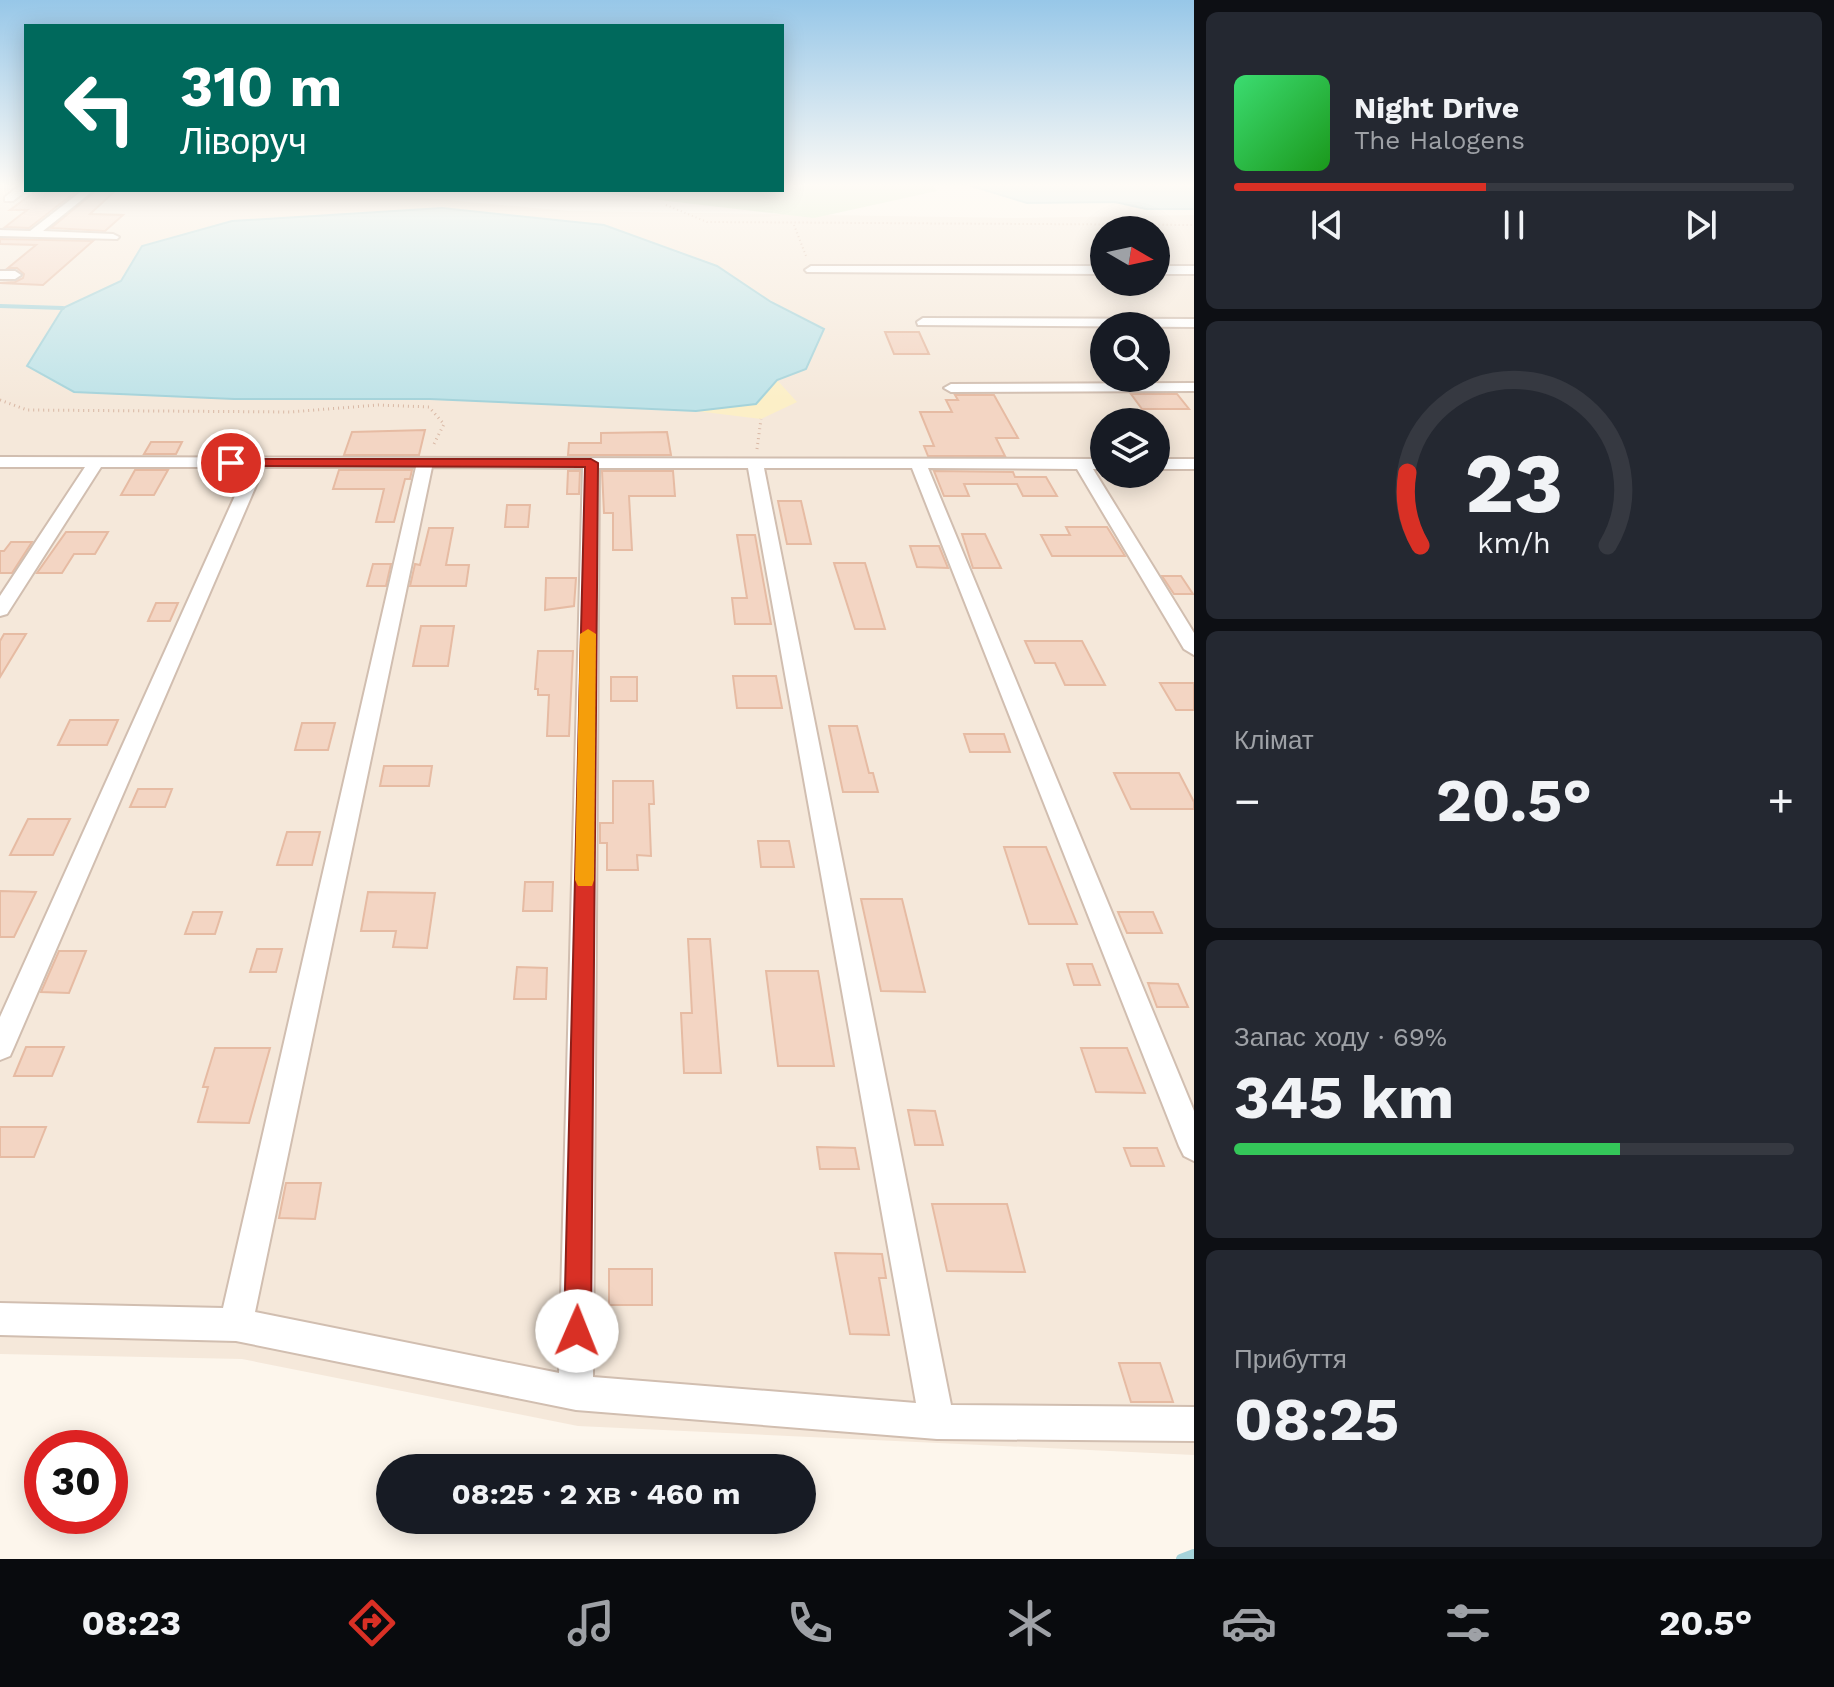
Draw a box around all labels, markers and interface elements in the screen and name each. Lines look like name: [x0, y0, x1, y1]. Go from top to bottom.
text: 310 m: [180, 54, 342, 120]
icon: left: [48, 56, 152, 160]
text: Night Drive: [1354, 90, 1519, 125]
text: Ліворуч: [180, 121, 307, 163]
text: The Halogens: [1354, 125, 1525, 155]
icon: previous: [1305, 203, 1349, 247]
icon: pause: [1492, 203, 1536, 247]
icon: next: [1679, 203, 1723, 247]
north arrow: [1090, 216, 1170, 296]
map controls: [1090, 216, 1170, 488]
button: search: [1090, 312, 1170, 392]
button: layers: [1090, 408, 1170, 488]
pin: [197, 429, 265, 497]
text: 23: [1465, 435, 1563, 532]
icon: arrive: [209, 441, 253, 485]
text: km/h: [1477, 526, 1551, 560]
text: Клімат: [1234, 725, 1314, 755]
text: 20.5°: [1436, 765, 1592, 836]
text: −: [1234, 775, 1261, 827]
text: +: [1767, 775, 1794, 827]
text: Запас ходу · 69%: [1234, 1022, 1447, 1052]
text: 345 km: [1234, 1062, 1454, 1133]
position arrow: [535, 1289, 619, 1373]
text: Прибуття: [1234, 1344, 1347, 1374]
text: 08:25: [1234, 1384, 1399, 1455]
speed limit sign: 30: [24, 1430, 128, 1534]
text: 08:25 · 2 хв · 460 m: [452, 1476, 740, 1511]
icon: directions: [344, 1595, 400, 1651]
icon: music: [563, 1595, 619, 1651]
icon: phone: [782, 1595, 838, 1651]
icon: climate: [1002, 1595, 1058, 1651]
icon: car: [1221, 1595, 1277, 1651]
icon: filters: [1440, 1595, 1496, 1651]
text: 08:23: [82, 1602, 181, 1644]
text: 20.5°: [1659, 1602, 1752, 1644]

